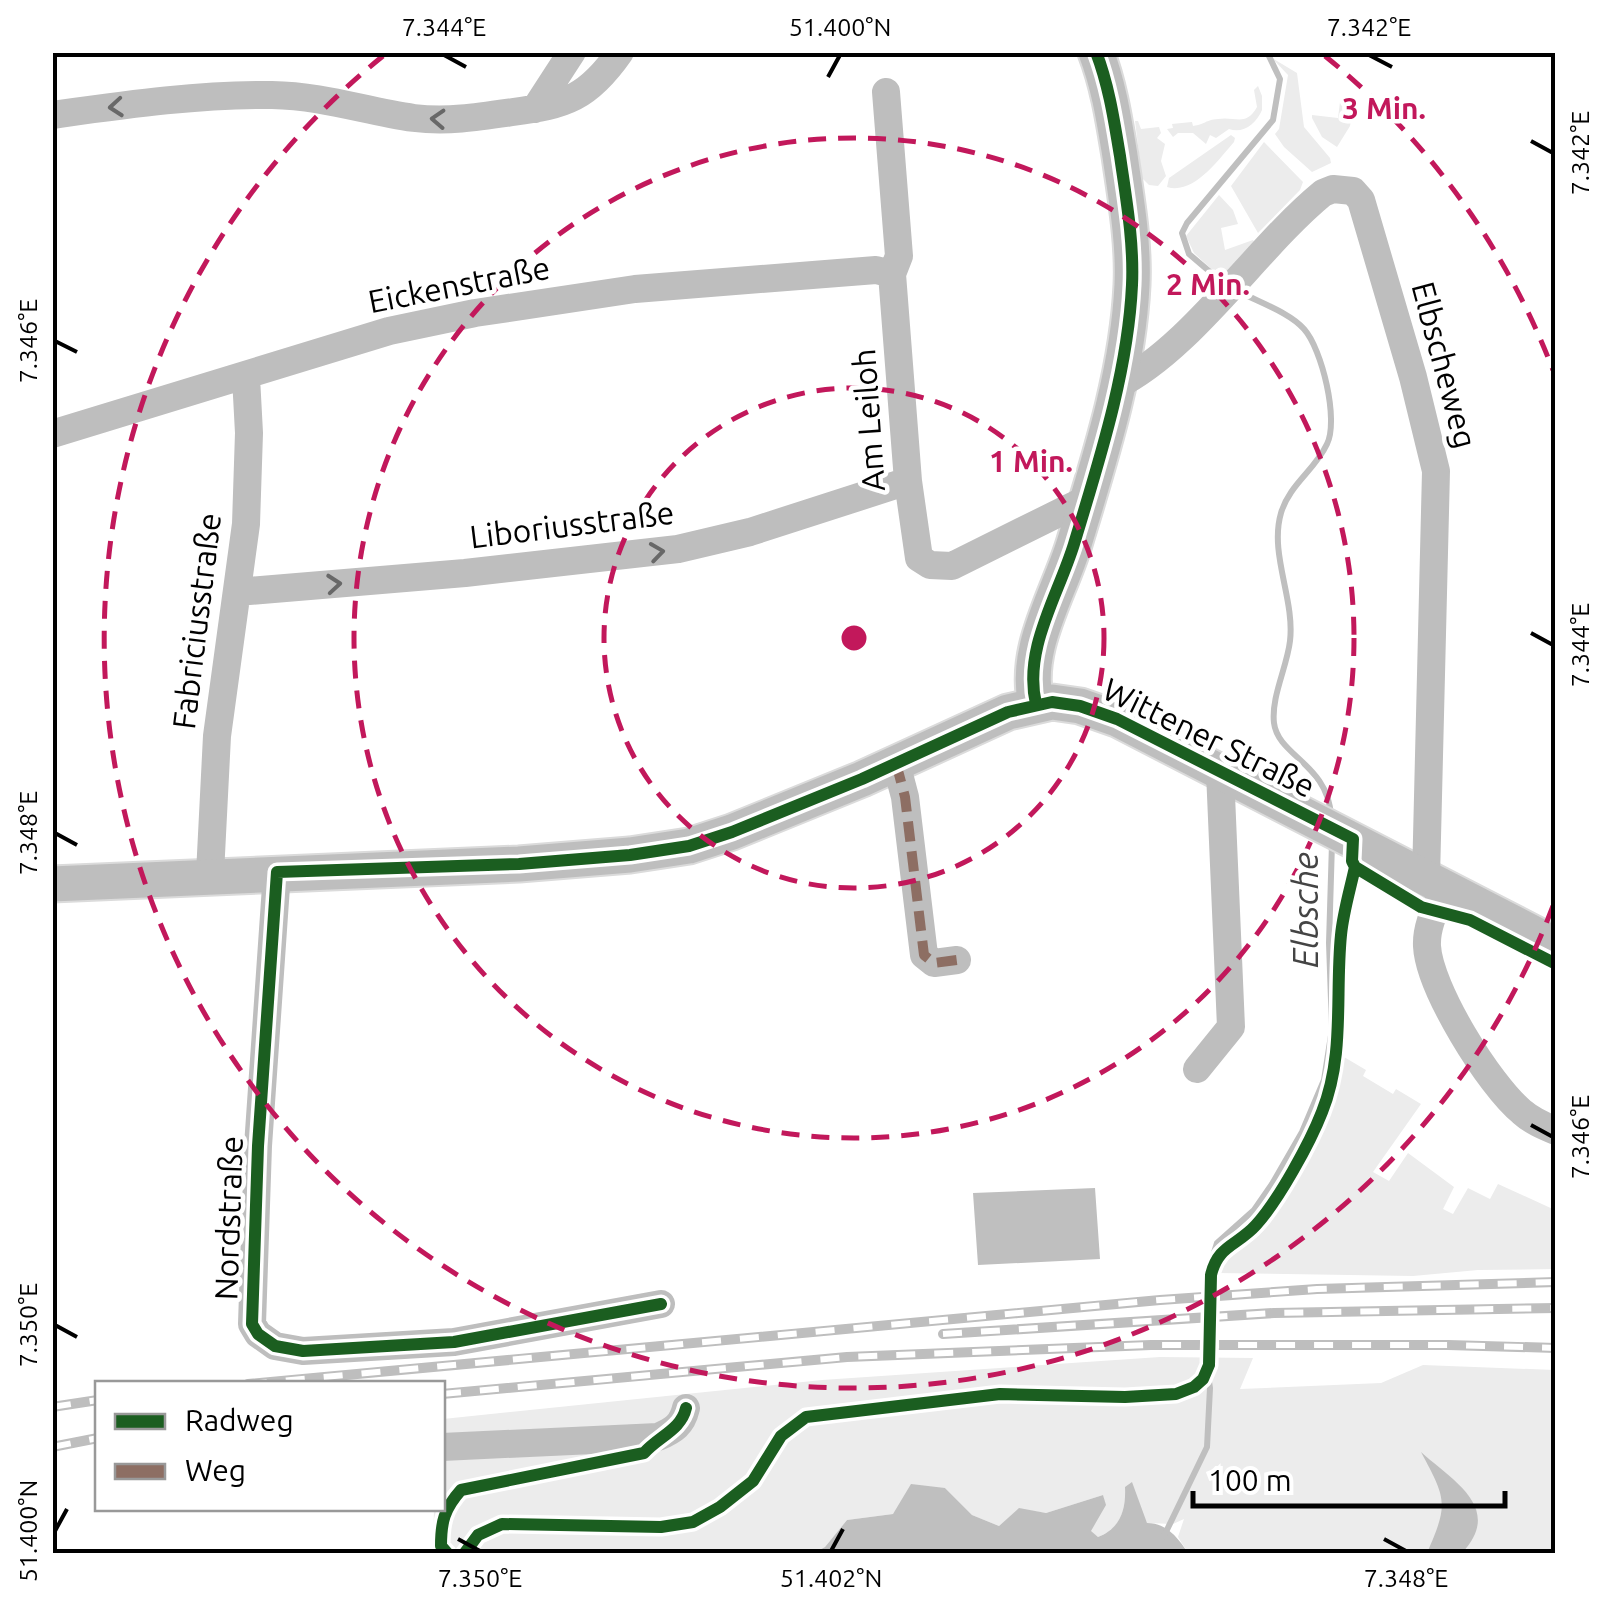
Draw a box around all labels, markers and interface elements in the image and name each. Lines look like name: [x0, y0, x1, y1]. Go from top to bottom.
text: 7.344°E: [402, 13, 486, 41]
text: 51.400°N: [789, 13, 891, 41]
text: 7.342°E: [1327, 13, 1411, 41]
text: 3 Min.: [1342, 91, 1426, 125]
one-way arrow: [107, 96, 123, 118]
one-way arrow: [429, 109, 445, 130]
text: 7.342°E: [1566, 111, 1594, 195]
street label: Eickenstraße: [365, 249, 553, 319]
text: 2 Min.: [1166, 267, 1250, 301]
street label: Elbscheweg: [1405, 278, 1484, 452]
text: 7.346°E: [14, 299, 42, 383]
street label: Am Leiloh: [845, 348, 891, 493]
text: 1 Min.: [989, 444, 1073, 478]
street label: Liboriusstraße: [468, 494, 676, 554]
street label: Fabriciusstraße: [165, 511, 227, 731]
one-way arrow: [649, 542, 665, 563]
one-way arrow: [326, 574, 342, 596]
text: 7.344°E: [1566, 603, 1594, 687]
centre of rings: [836, 620, 872, 656]
street label: Wittener Straße: [1098, 670, 1321, 804]
text: 7.348°E: [14, 791, 42, 875]
water label: Elbsche: [1285, 852, 1325, 968]
text: 7.346°E: [1566, 1095, 1594, 1179]
street label: Nordstraße: [207, 1135, 249, 1301]
text: 7.350°E: [14, 1283, 42, 1367]
legend: [95, 1381, 445, 1511]
text: Radweg: [185, 1403, 294, 1437]
scale bar: [1193, 1446, 1506, 1508]
text: Weg: [185, 1453, 246, 1487]
text: 100 m: [1208, 1463, 1292, 1497]
text: 51.400°N: [14, 1480, 42, 1582]
text: 7.350°E: [438, 1564, 522, 1592]
text: 51.402°N: [780, 1564, 882, 1592]
text: 7.348°E: [1364, 1564, 1448, 1592]

